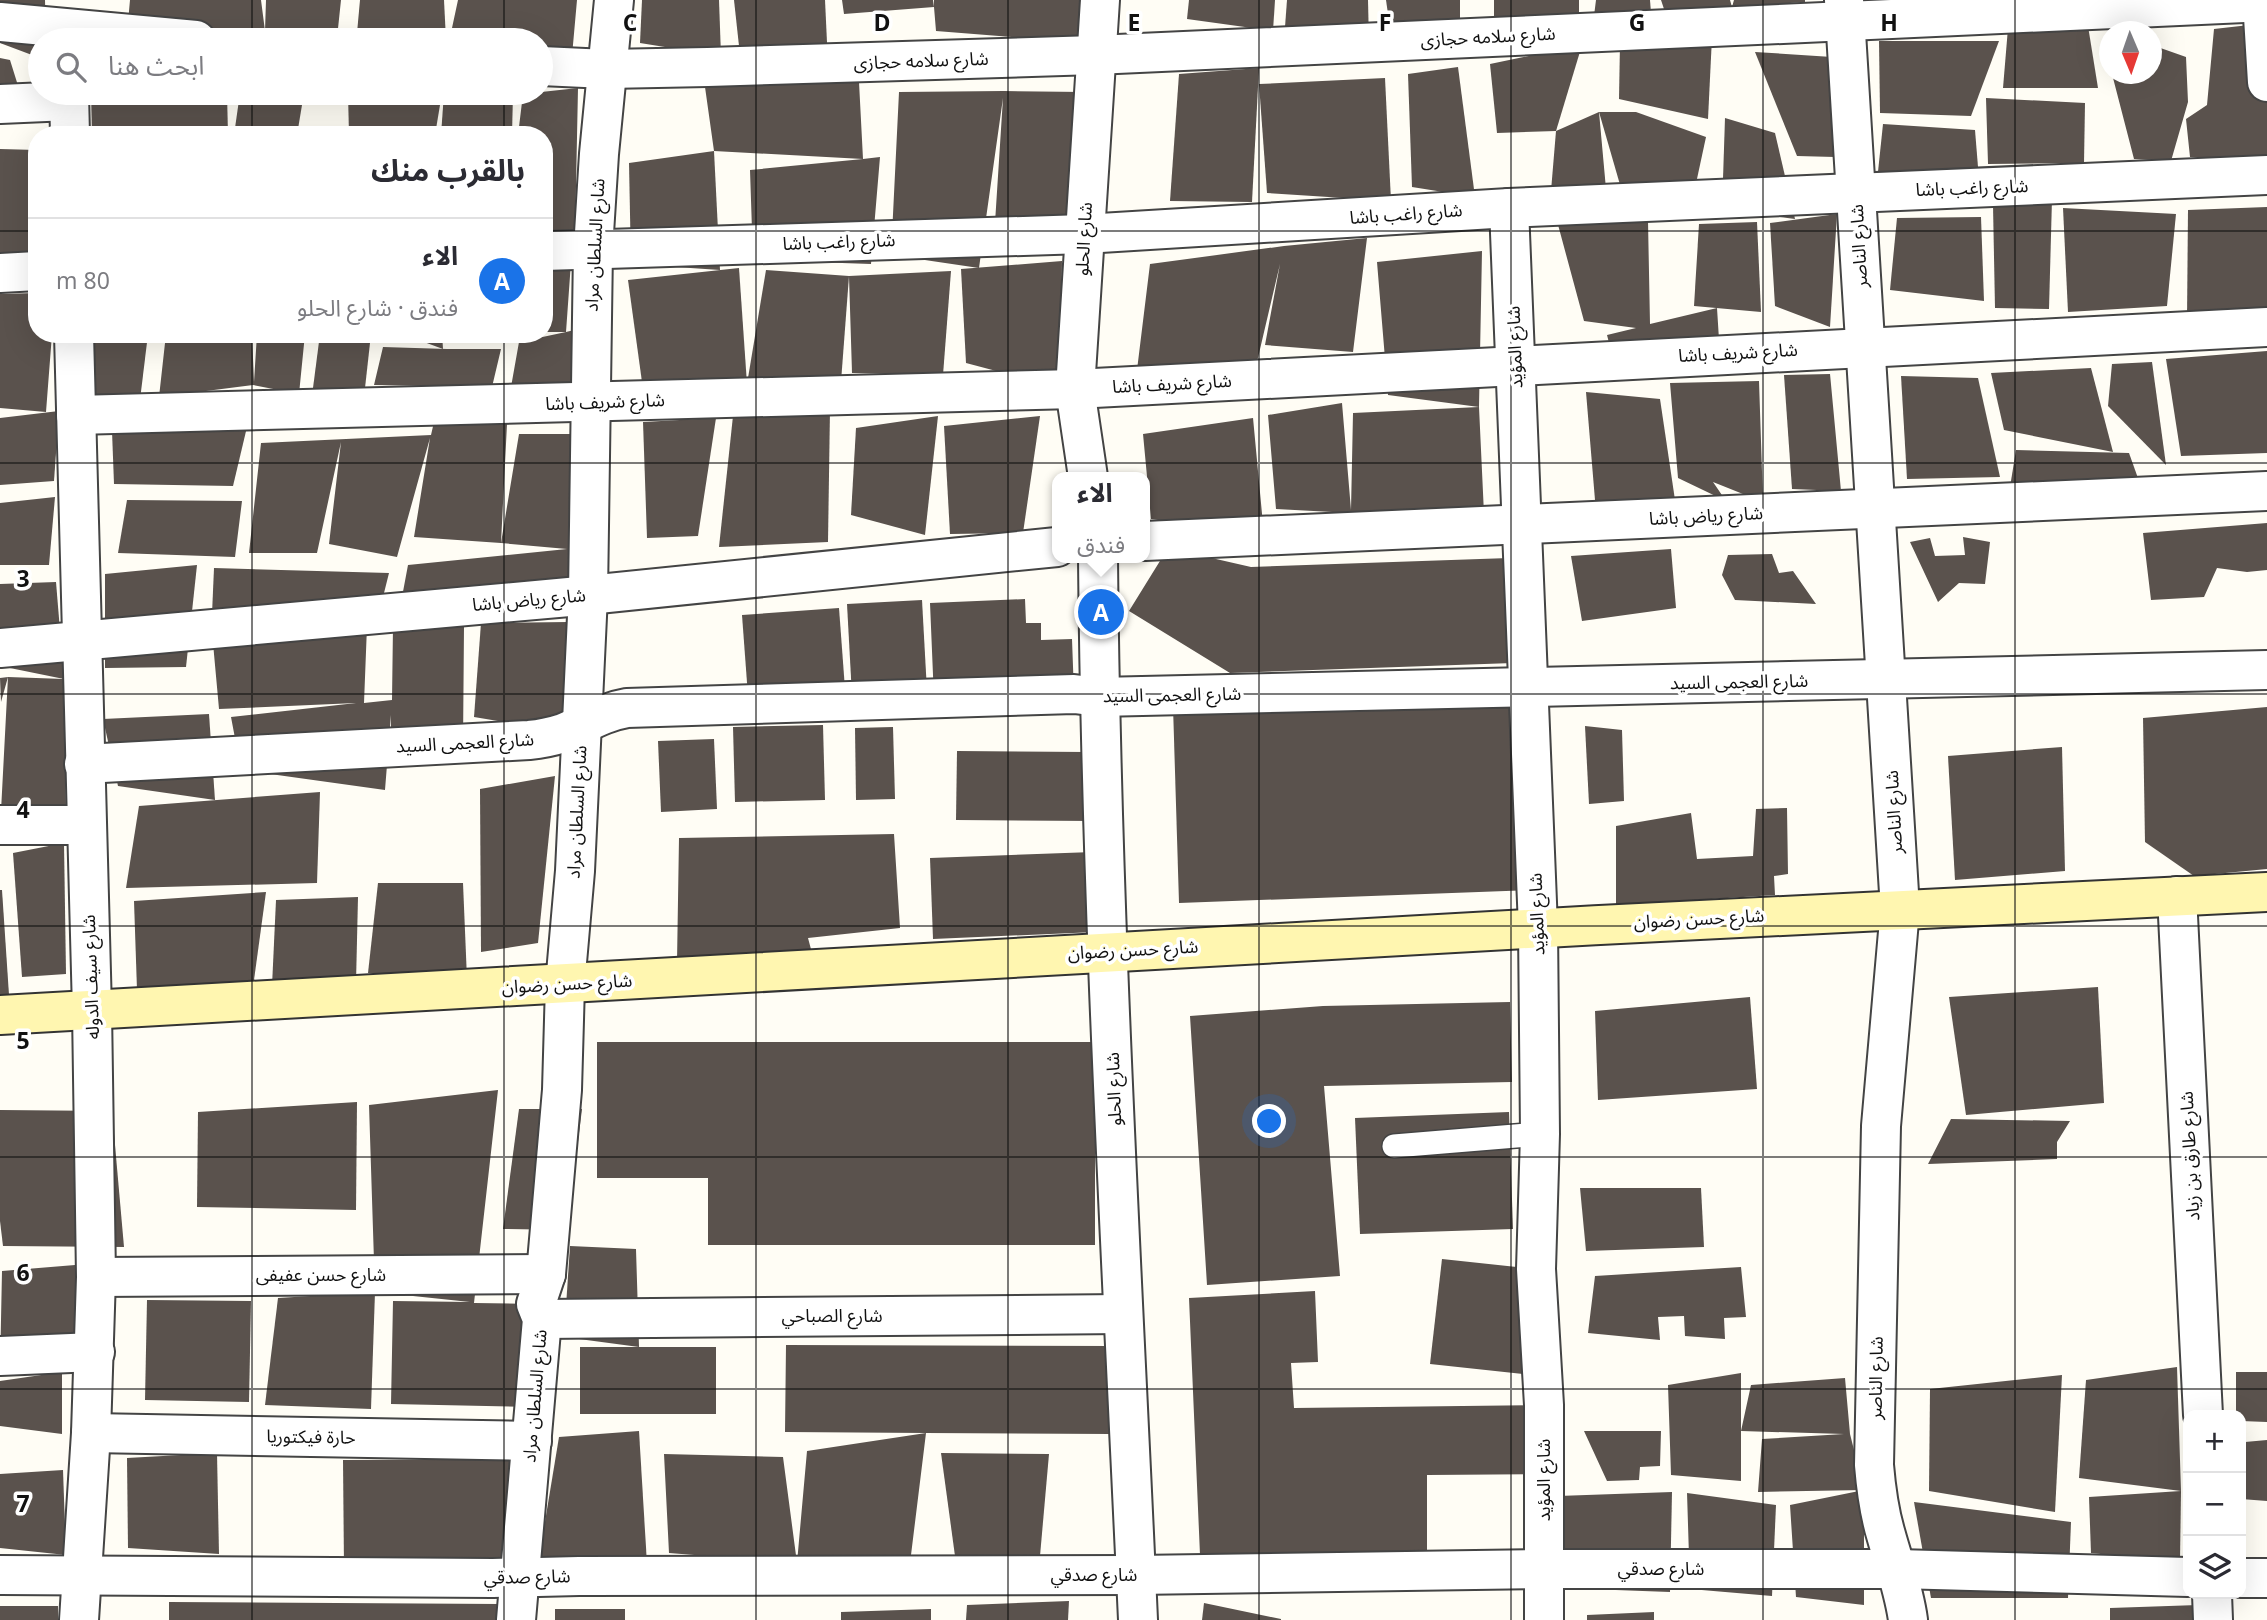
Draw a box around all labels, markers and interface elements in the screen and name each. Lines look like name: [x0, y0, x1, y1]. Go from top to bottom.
text: C: [623, 0, 637, 48]
text: D: [873, 0, 891, 48]
text: E: [1128, 0, 1140, 48]
text: F: [1379, 0, 1391, 48]
text: G: [1629, 0, 1645, 48]
text: H: [1880, 0, 1898, 48]
street label: شارع سلامه حجازى: [1420, 14, 1556, 60]
north arrow: [2099, 21, 2162, 84]
search box: [28, 28, 553, 105]
text: ابحث هنا: [108, 39, 204, 94]
street label: شارع سلامه حجازى: [853, 40, 989, 82]
icon: search: [52, 48, 90, 86]
text: بالقرب منك: [371, 140, 525, 203]
street label: شارع راغب باشا: [1915, 167, 2029, 209]
street label: شارع السلطان مراد: [573, 177, 617, 313]
street label: شارع راغب باشا: [1348, 191, 1464, 237]
street label: شارع الحلو: [1063, 201, 1105, 277]
street label: شارع الناصر: [1838, 203, 1880, 290]
street label: شارع راغب باشا: [782, 221, 896, 263]
text: الاء: [422, 229, 458, 284]
text: 80 m: [56, 257, 110, 306]
text: A: [494, 258, 510, 307]
text: فندق · شارع الحلو: [297, 284, 458, 333]
street label: شارع المؤيد: [1495, 305, 1535, 389]
street label: شارع شريف باشا: [1677, 331, 1799, 375]
street label: شارع شريف باشا: [1111, 362, 1233, 406]
street label: شارع شريف باشا: [545, 381, 665, 423]
text: الاء: [1077, 466, 1113, 521]
popup: [1052, 472, 1150, 563]
street label: شارع رياض باشا: [1648, 494, 1764, 538]
text: فندق: [1077, 521, 1125, 570]
text: 3: [16, 555, 30, 604]
street label: شارع رياض باشا: [471, 576, 587, 624]
pin: A: [1078, 586, 1124, 638]
street label: شارع العجمى السيد: [1669, 662, 1809, 702]
street label: شارع العجمى السيد: [1102, 675, 1242, 715]
street label: شارع العجمى السيد: [395, 720, 535, 766]
street label: شارع السلطان مراد: [555, 744, 599, 880]
street label: شارع الناصر: [1873, 769, 1915, 856]
text: 4: [16, 786, 30, 835]
street label: شارع المؤيد: [1517, 872, 1557, 956]
street label: شارع حسن رضوان: [1633, 897, 1765, 941]
street label: شارع سيف الدوله: [70, 914, 112, 1040]
street label: شارع حسن رضوان: [1067, 928, 1199, 972]
street label: شارع حسن رضوان: [501, 962, 633, 1006]
text: 5: [16, 1017, 30, 1066]
street label: شارع الحلو: [1094, 1051, 1134, 1127]
street label: شارع طارق بن زياد: [2168, 1090, 2212, 1222]
your location: [1252, 1104, 1286, 1138]
text: 6: [16, 1249, 30, 1298]
street label: شارع حسن عفيفى: [256, 1256, 386, 1294]
street label: شارع الصباحي: [781, 1297, 883, 1335]
street label: شارع السلطان مراد: [510, 1328, 560, 1464]
street label: شارع الناصر: [1856, 1336, 1896, 1421]
map controls: [2183, 1410, 2246, 1599]
button: +: [2183, 1410, 2246, 1473]
street label: حارة فيكتوريا: [266, 1417, 356, 1457]
street label: شارع المؤيد: [1525, 1439, 1563, 1521]
button: −: [2183, 1473, 2246, 1536]
text: 7: [16, 1480, 30, 1529]
button: layers: [2183, 1536, 2246, 1599]
street label: شارع صدقي: [1618, 1550, 1704, 1588]
street label: شارع صدقي: [1051, 1556, 1137, 1594]
street label: شارع صدقي: [483, 1557, 571, 1597]

